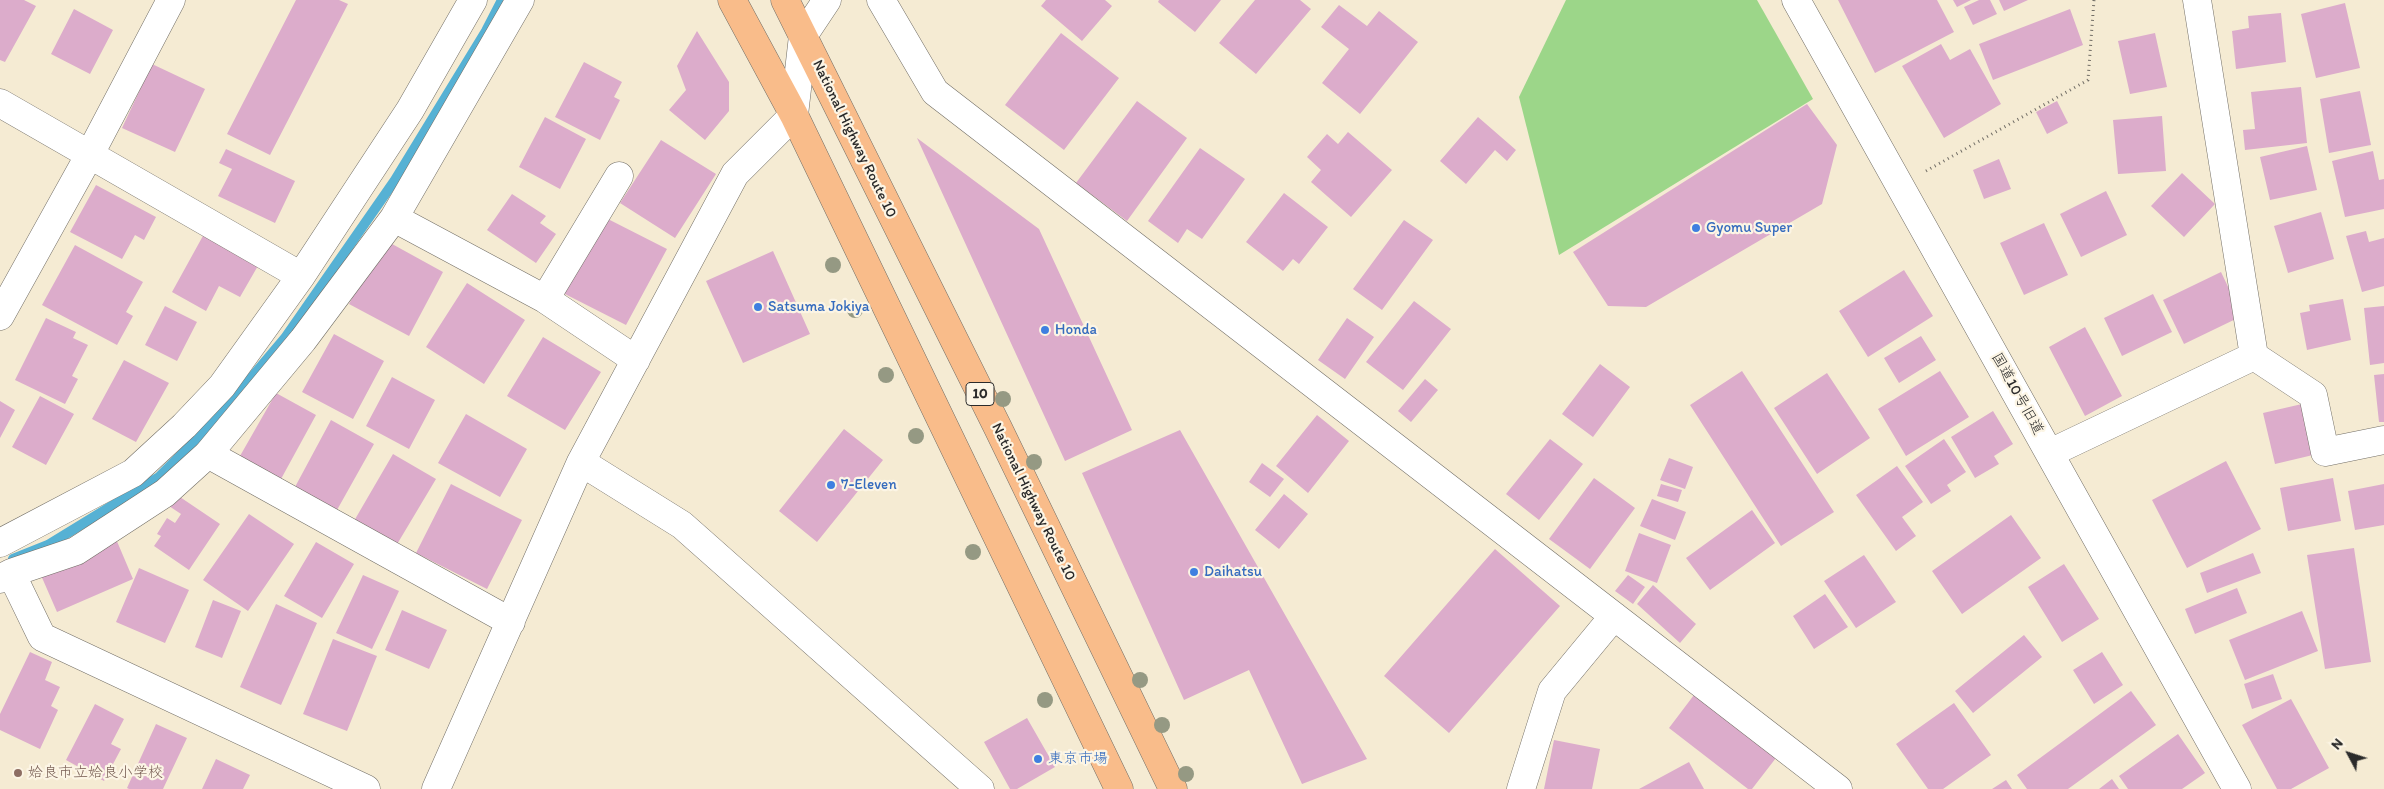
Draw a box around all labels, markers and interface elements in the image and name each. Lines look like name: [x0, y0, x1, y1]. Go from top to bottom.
street label: National Highway Route 10: [808, 57, 900, 221]
place label: Gyomu Super: [1706, 219, 1792, 237]
marker: Gyomu Super: [1690, 222, 1702, 234]
place label: Satsuma Jokiya: [768, 298, 870, 316]
marker: Satsuma Jokiya: [752, 301, 764, 313]
place label: Honda: [1055, 321, 1097, 339]
marker: Honda: [1039, 324, 1051, 336]
street label: 国道10号旧道: [1987, 350, 2047, 438]
road number: 10: [966, 382, 994, 406]
street label: National Highway Route 10: [987, 420, 1079, 584]
place label: 7-Eleven: [841, 476, 897, 494]
marker: 7-Eleven: [825, 479, 837, 491]
place label: Daihatsu: [1204, 563, 1262, 581]
marker: Daihatsu: [1188, 566, 1200, 578]
north arrow: [2324, 729, 2374, 779]
text: N: [2328, 735, 2347, 753]
place label: 東京市場: [1048, 750, 1108, 768]
marker: 東京市場: [1032, 753, 1044, 765]
place label: 姶良市立姶良小学校: [28, 764, 163, 782]
marker: 姶良市立姶良小学校: [12, 767, 24, 779]

